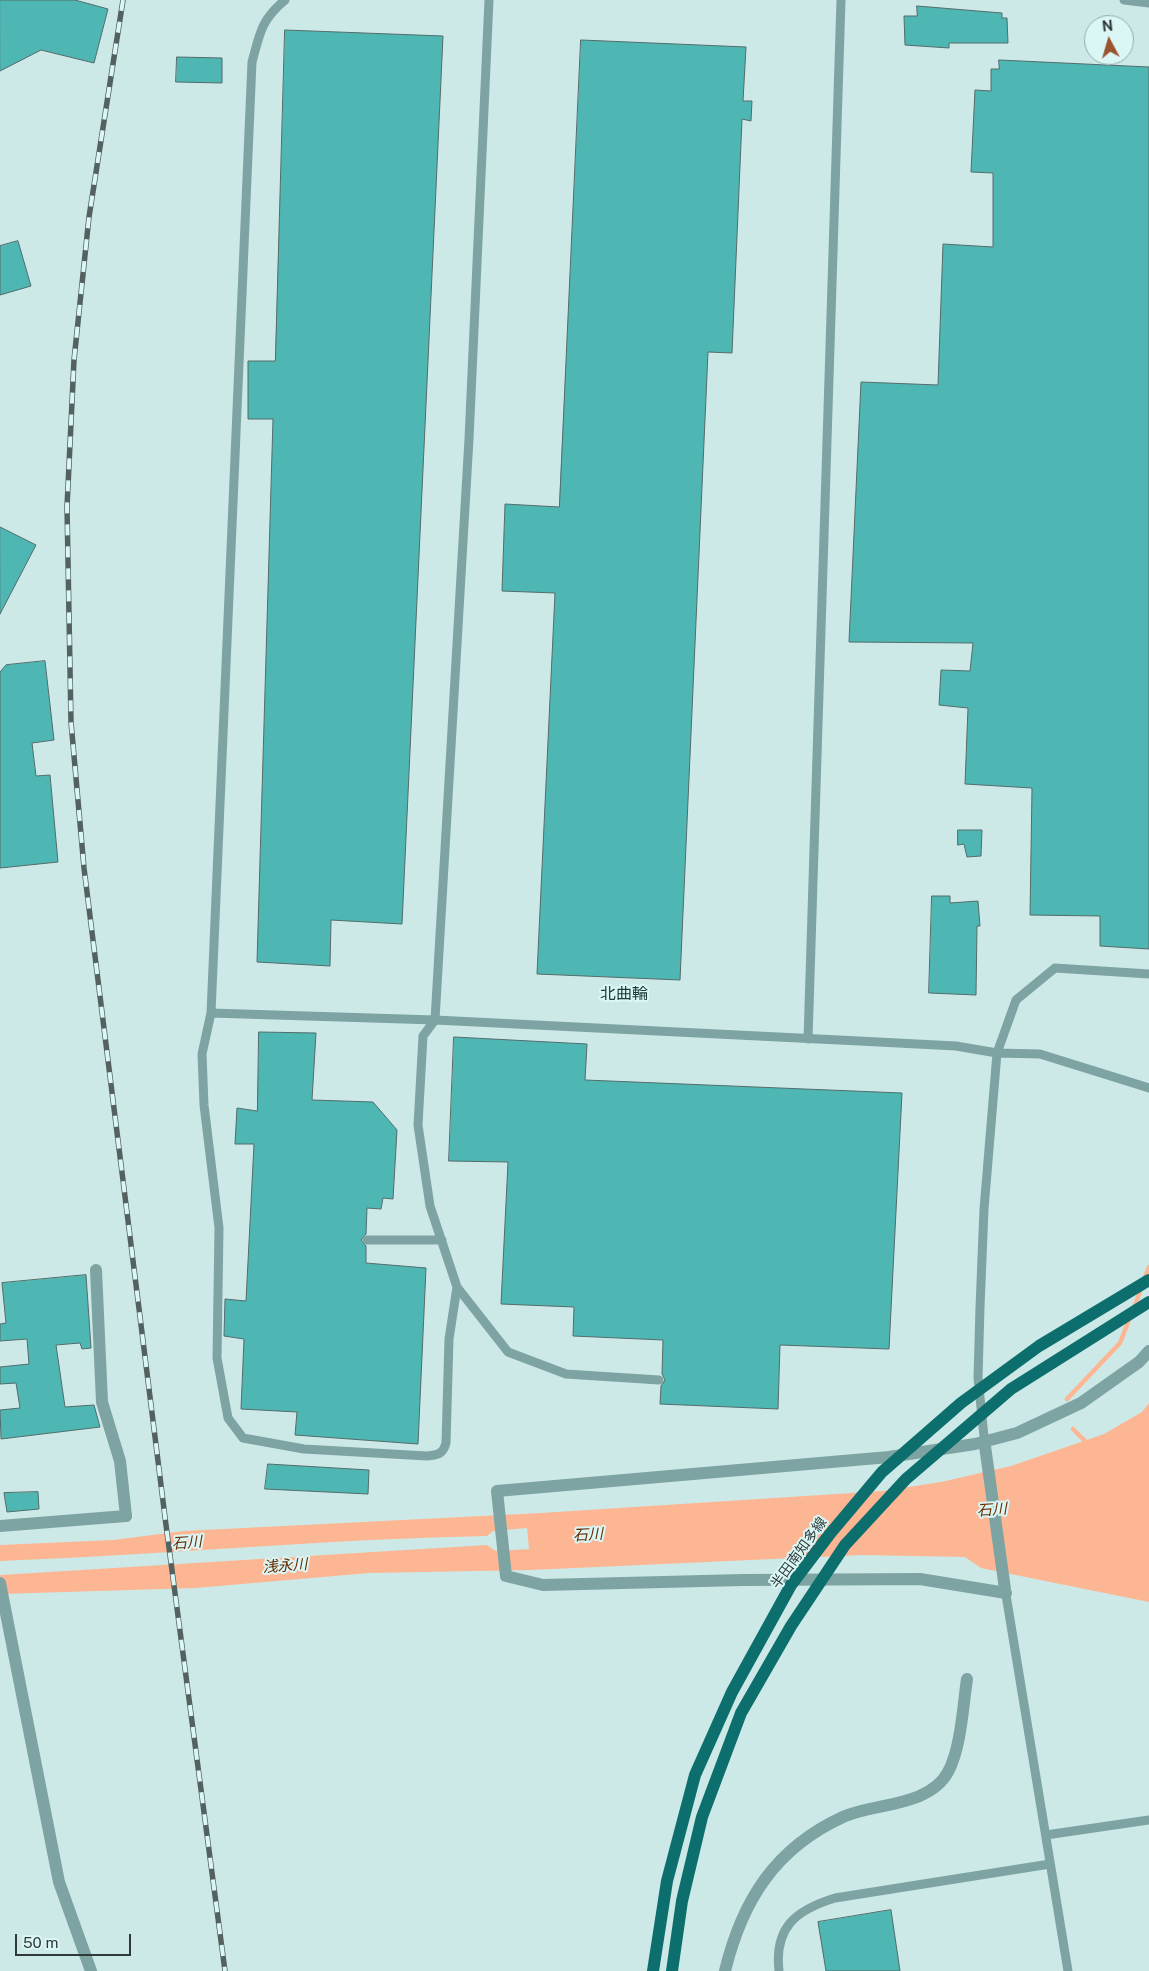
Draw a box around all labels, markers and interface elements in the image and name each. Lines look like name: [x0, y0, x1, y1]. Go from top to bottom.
north arrow: [1084, 15, 1134, 65]
text: N: [1101, 18, 1114, 35]
district label: 北曲輪: [600, 984, 648, 1004]
water label: 石川: [976, 1500, 1008, 1520]
street label: 半田南知多線: [768, 1514, 830, 1592]
water label: 石川: [573, 1525, 603, 1545]
water label: 石川: [171, 1533, 203, 1553]
water label: 浅永川: [262, 1555, 308, 1577]
scale bar: [18, 1924, 134, 1956]
text: 50 m: [23, 1934, 58, 1951]

